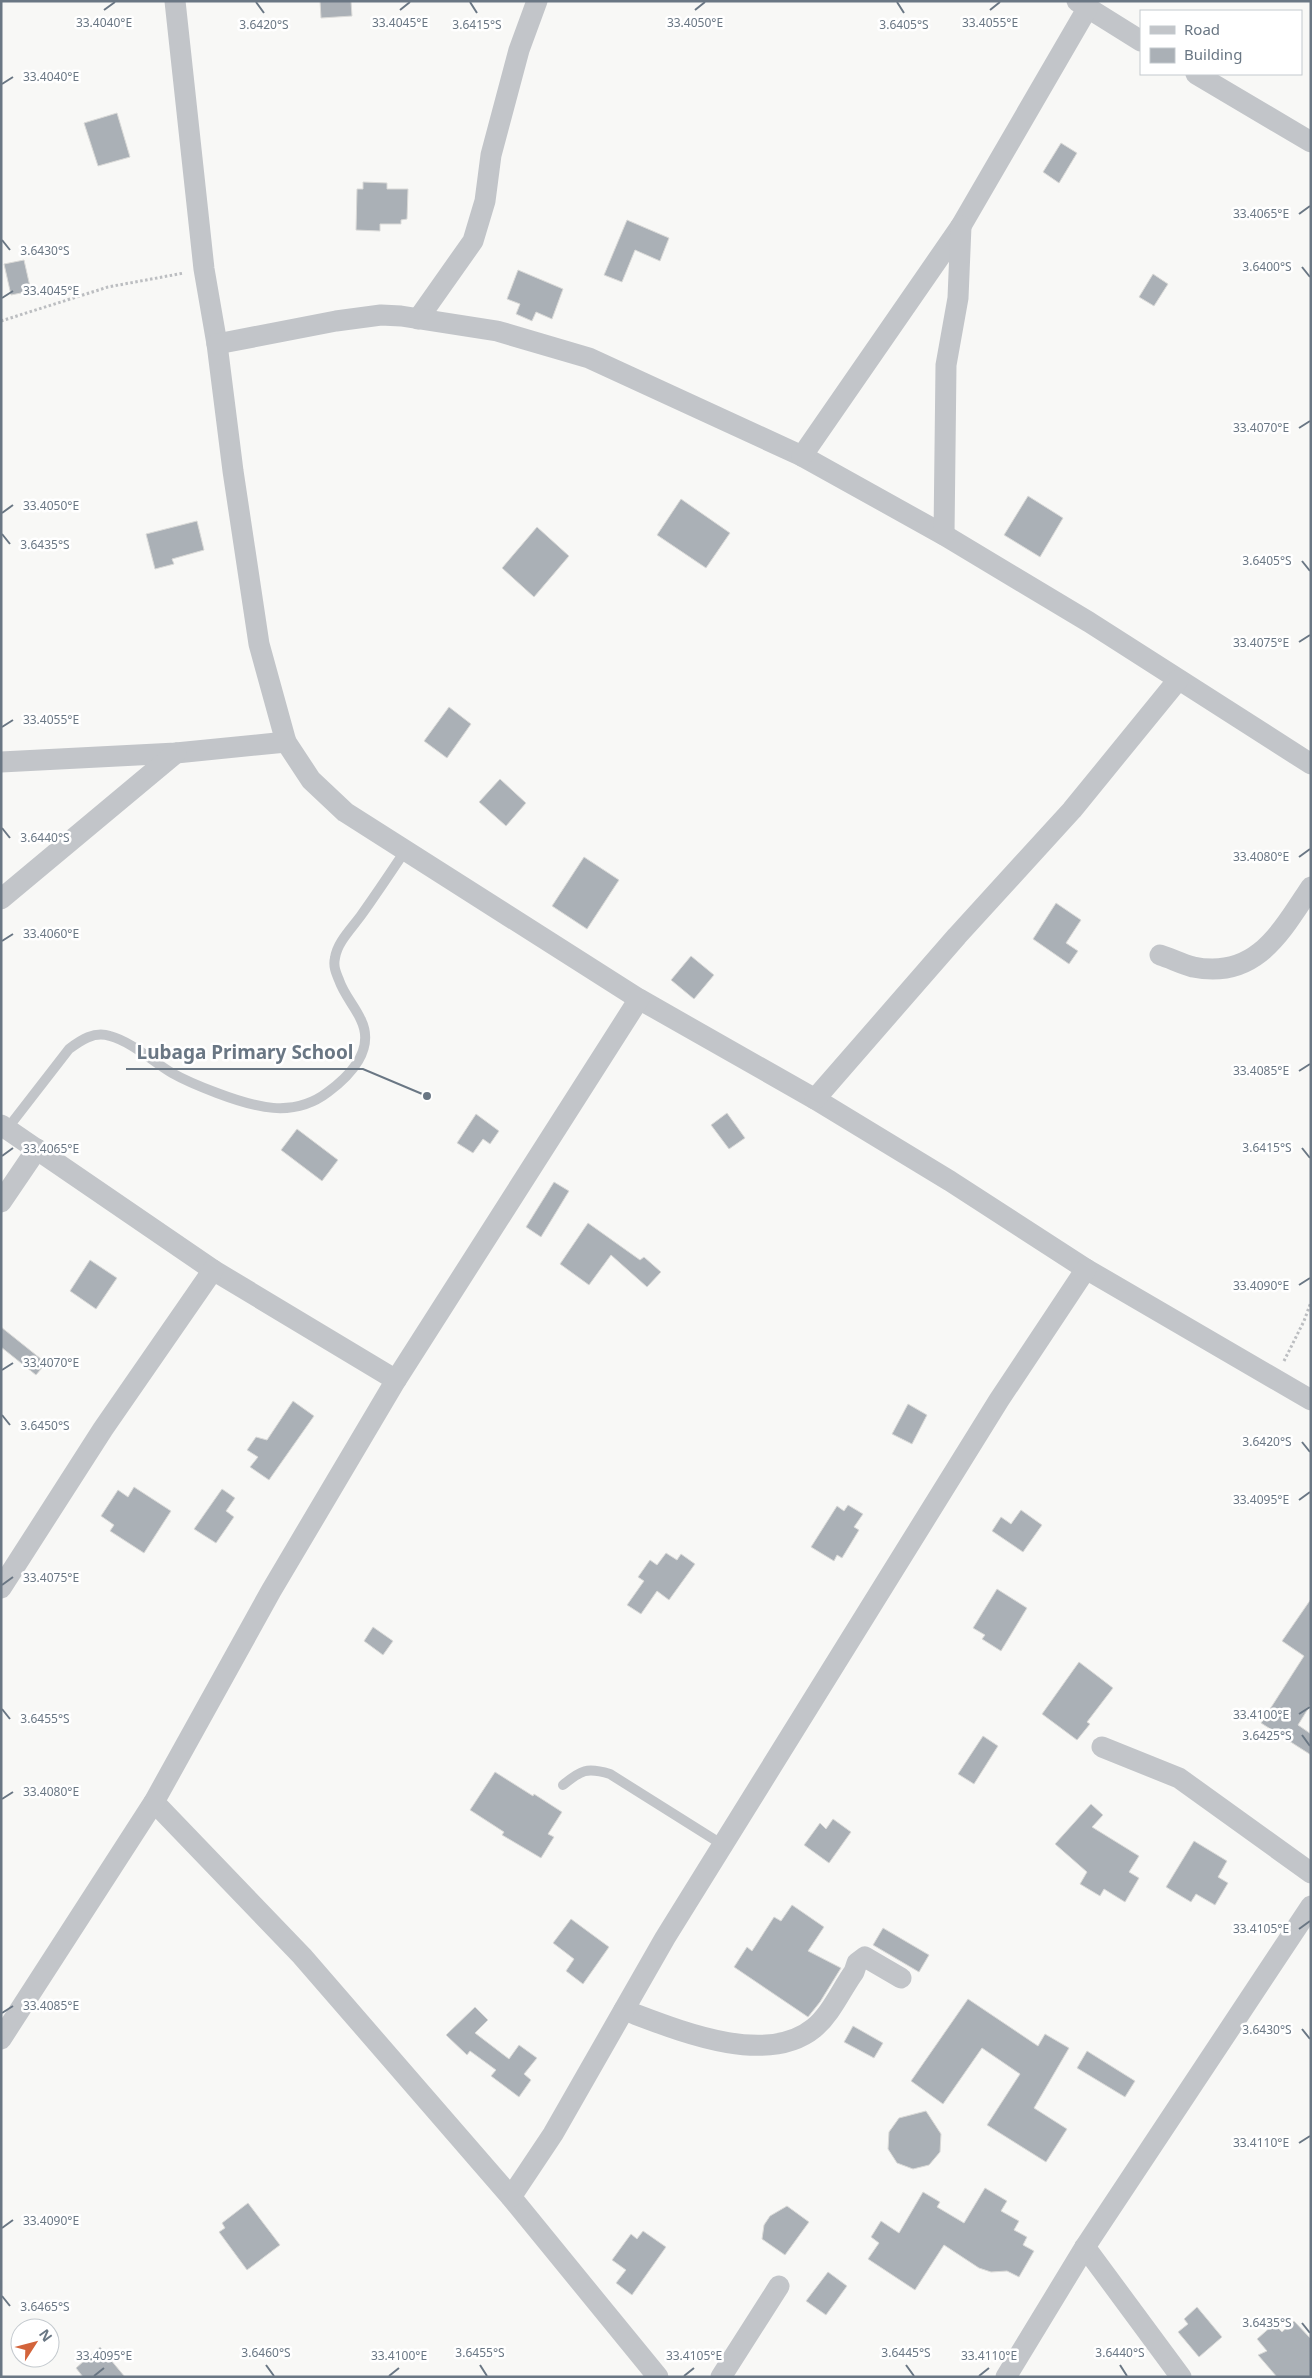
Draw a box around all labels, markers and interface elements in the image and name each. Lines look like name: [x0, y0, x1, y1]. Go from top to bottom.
legend: [1140, 10, 1302, 75]
text: 33.4040°E: [76, 14, 132, 31]
text: 33.4045°E: [372, 14, 428, 31]
text: 33.4050°E: [667, 14, 723, 31]
text: 33.4055°E: [962, 14, 1018, 31]
text: 3.6420°S: [239, 16, 289, 33]
text: 3.6415°S: [452, 16, 502, 33]
text: 3.6405°S: [879, 16, 929, 33]
text: Road: [1184, 19, 1220, 39]
text: Building: [1184, 44, 1242, 64]
text: 33.4040°E: [23, 68, 79, 85]
text: 33.4065°E: [1233, 205, 1289, 222]
text: 3.6430°S: [20, 242, 70, 259]
text: 3.6400°S: [1242, 258, 1292, 275]
text: 33.4045°E: [23, 282, 79, 299]
text: 33.4070°E: [1233, 419, 1289, 436]
text: 33.4050°E: [23, 497, 79, 514]
text: 3.6435°S: [20, 536, 70, 553]
text: 3.6405°S: [1242, 552, 1292, 569]
text: 33.4075°E: [1233, 634, 1289, 651]
text: 33.4055°E: [23, 711, 79, 728]
text: 3.6440°S: [20, 829, 70, 846]
text: 33.4080°E: [1233, 848, 1289, 865]
text: 33.4060°E: [23, 925, 79, 942]
callout: Lubaga Primary School: [126, 1035, 363, 1069]
text: Lubaga Primary School: [137, 1039, 353, 1065]
text: 33.4085°E: [1233, 1062, 1289, 1079]
text: 3.6415°S: [1242, 1139, 1292, 1156]
text: 33.4065°E: [23, 1140, 79, 1157]
text: 33.4090°E: [1233, 1277, 1289, 1294]
text: 33.4070°E: [23, 1354, 79, 1371]
text: 3.6450°S: [20, 1417, 70, 1434]
text: 3.6420°S: [1242, 1433, 1292, 1450]
text: 33.4095°E: [1233, 1491, 1289, 1508]
text: 33.4075°E: [23, 1569, 79, 1586]
text: 33.4100°E: [1233, 1706, 1289, 1723]
text: 3.6455°S: [20, 1710, 70, 1727]
text: 3.6425°S: [1242, 1727, 1292, 1744]
text: 33.4080°E: [23, 1783, 79, 1800]
text: 33.4105°E: [1233, 1920, 1289, 1937]
text: 33.4085°E: [23, 1997, 79, 2014]
text: 3.6430°S: [1242, 2021, 1292, 2038]
text: 33.4110°E: [1233, 2134, 1289, 2151]
text: 33.4090°E: [23, 2212, 79, 2229]
text: 3.6465°S: [20, 2298, 70, 2315]
text: 3.6435°S: [1242, 2314, 1292, 2331]
north arrow: [10, 2318, 60, 2368]
text: N: [35, 2325, 57, 2345]
text: 3.6460°S: [241, 2344, 291, 2361]
text: 3.6455°S: [455, 2344, 505, 2361]
text: 3.6445°S: [881, 2344, 931, 2361]
text: 3.6440°S: [1095, 2344, 1145, 2361]
text: 33.4095°E: [76, 2347, 132, 2364]
text: 33.4100°E: [371, 2347, 427, 2364]
text: 33.4105°E: [666, 2347, 722, 2364]
text: 33.4110°E: [961, 2347, 1017, 2364]

